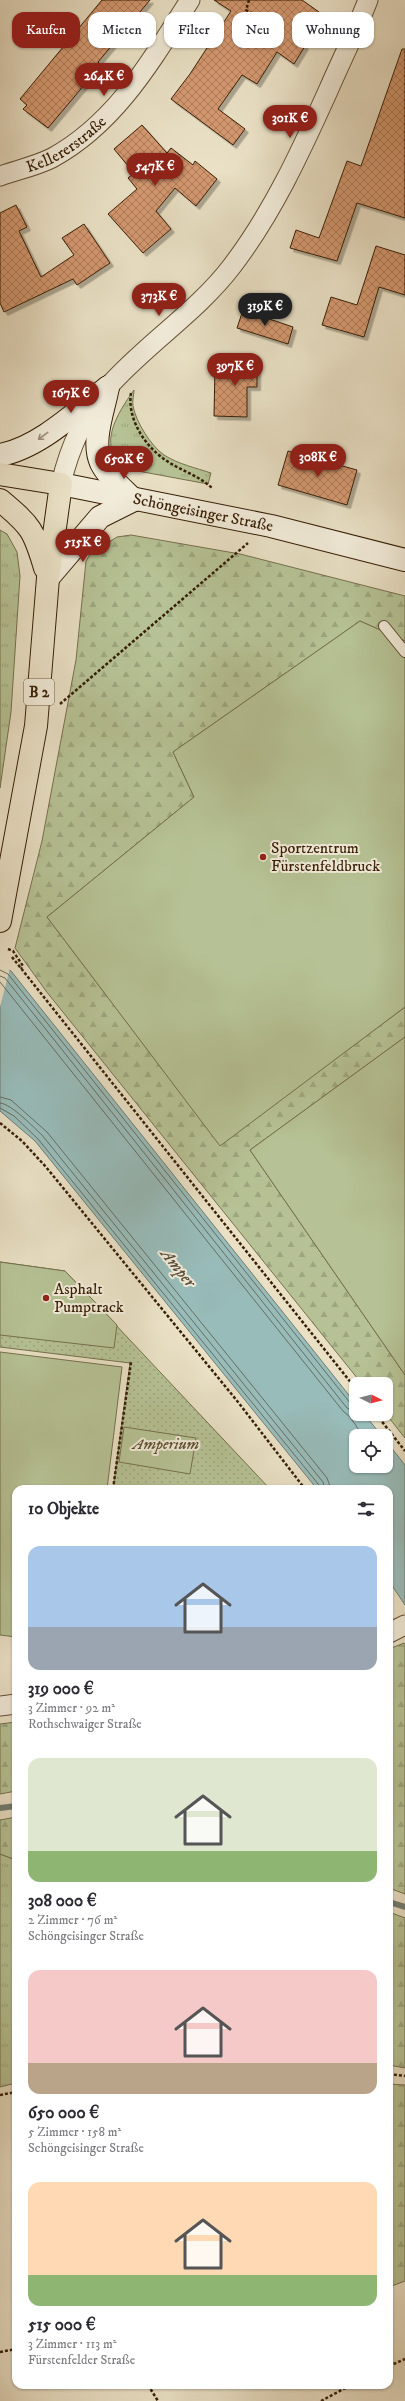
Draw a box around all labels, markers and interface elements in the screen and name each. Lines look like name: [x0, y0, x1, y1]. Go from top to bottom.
chip: Kaufen: [12, 12, 80, 48]
chip: Mieten: [88, 12, 156, 48]
chip: Filter: [164, 12, 224, 48]
chip: Neu: [232, 12, 284, 48]
chip: Wohnung: [292, 12, 374, 48]
pin: 264K €: [71, 63, 137, 97]
text: 264K €: [84, 68, 124, 84]
pin: 301K €: [257, 105, 323, 139]
text: 301K €: [272, 110, 308, 126]
street label: Kellererstraße: [24, 112, 111, 177]
pin: 547K €: [122, 153, 188, 187]
text: 547K €: [135, 158, 175, 174]
pin: 373K €: [126, 283, 192, 317]
text: 373K €: [141, 288, 177, 304]
pin: 319K €: [232, 293, 298, 327]
text: 319K €: [247, 298, 283, 314]
pin: 397K €: [202, 353, 268, 387]
text: 397K €: [216, 358, 254, 374]
pin: 167K €: [38, 380, 104, 414]
text: 167K €: [52, 385, 90, 401]
one-way arrow: [38, 432, 49, 440]
pin: 308K €: [285, 444, 351, 478]
pin: 650K €: [91, 446, 157, 480]
text: 308K €: [299, 449, 337, 465]
text: 650K €: [104, 451, 144, 467]
street label: Schöngeisinger Straße: [131, 489, 275, 536]
pin: 515K €: [50, 529, 116, 563]
text: 515K €: [64, 534, 102, 550]
road number: B 2: [24, 679, 54, 705]
place label: Sportzentrum Fürstenfeldbruck: [271, 838, 380, 876]
marker: Sportzentrum Fürstenfeldbruck: [258, 852, 268, 862]
water label: Amper: [154, 1242, 202, 1294]
place label: Asphalt Pumptrack: [54, 1279, 124, 1317]
marker: Asphalt Pumptrack: [41, 1293, 51, 1303]
north arrow: [349, 1377, 393, 1421]
map controls: [349, 1377, 393, 1473]
button: locate: [349, 1429, 393, 1473]
park label: Amperium: [131, 1434, 199, 1454]
text: 10 Objekte: [28, 1498, 99, 1520]
icon: filters: [355, 1498, 377, 1520]
icon: home: [167, 1572, 239, 1644]
text: 319 000 €: [28, 1678, 94, 1700]
text: 3 Zimmer · 92 m²: [28, 1700, 115, 1716]
text: Rothschwaiger Straße: [28, 1716, 142, 1732]
icon: home: [167, 1784, 239, 1856]
text: 308 000 €: [28, 1890, 97, 1912]
text: 2 Zimmer · 76 m²: [28, 1912, 117, 1928]
text: Schöngeisinger Straße: [28, 1928, 144, 1944]
icon: home: [167, 1996, 239, 2068]
text: 650 000 €: [28, 2102, 99, 2124]
text: 5 Zimmer · 158 m²: [28, 2124, 121, 2140]
text: Schöngeisinger Straße: [28, 2140, 144, 2156]
icon: home: [167, 2208, 239, 2280]
text: 515 000 €: [28, 2314, 96, 2336]
text: 3 Zimmer · 113 m²: [28, 2336, 117, 2352]
text: Fürstenfelder Straße: [28, 2352, 135, 2368]

